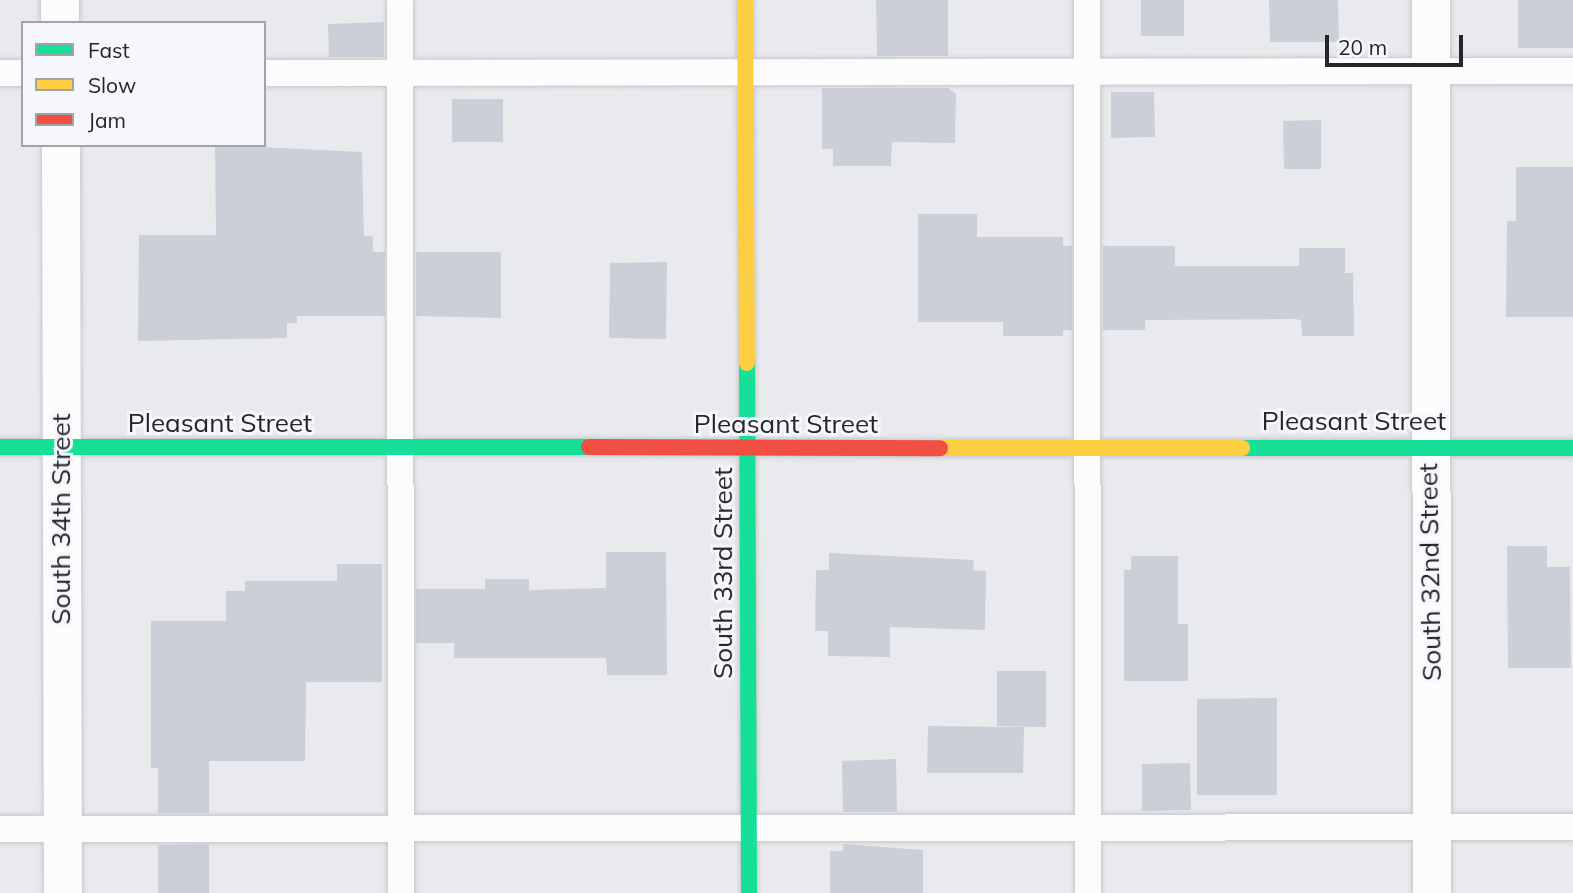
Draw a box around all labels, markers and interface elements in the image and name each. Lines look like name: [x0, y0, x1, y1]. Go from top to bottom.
legend: [21, 21, 266, 147]
scale bar: [1328, 21, 1466, 65]
text: 20 m: [1338, 34, 1387, 60]
text: Fast: [88, 37, 130, 63]
text: Slow: [88, 72, 136, 98]
text: Jam: [88, 107, 126, 133]
street label: Pleasant Street: [1262, 405, 1446, 437]
street label: Pleasant Street: [128, 407, 312, 439]
street label: Pleasant Street: [694, 408, 878, 440]
street label: South 34th Street: [45, 413, 77, 625]
street label: South 32nd Street: [1413, 463, 1447, 681]
street label: South 33rd Street: [707, 467, 739, 679]

